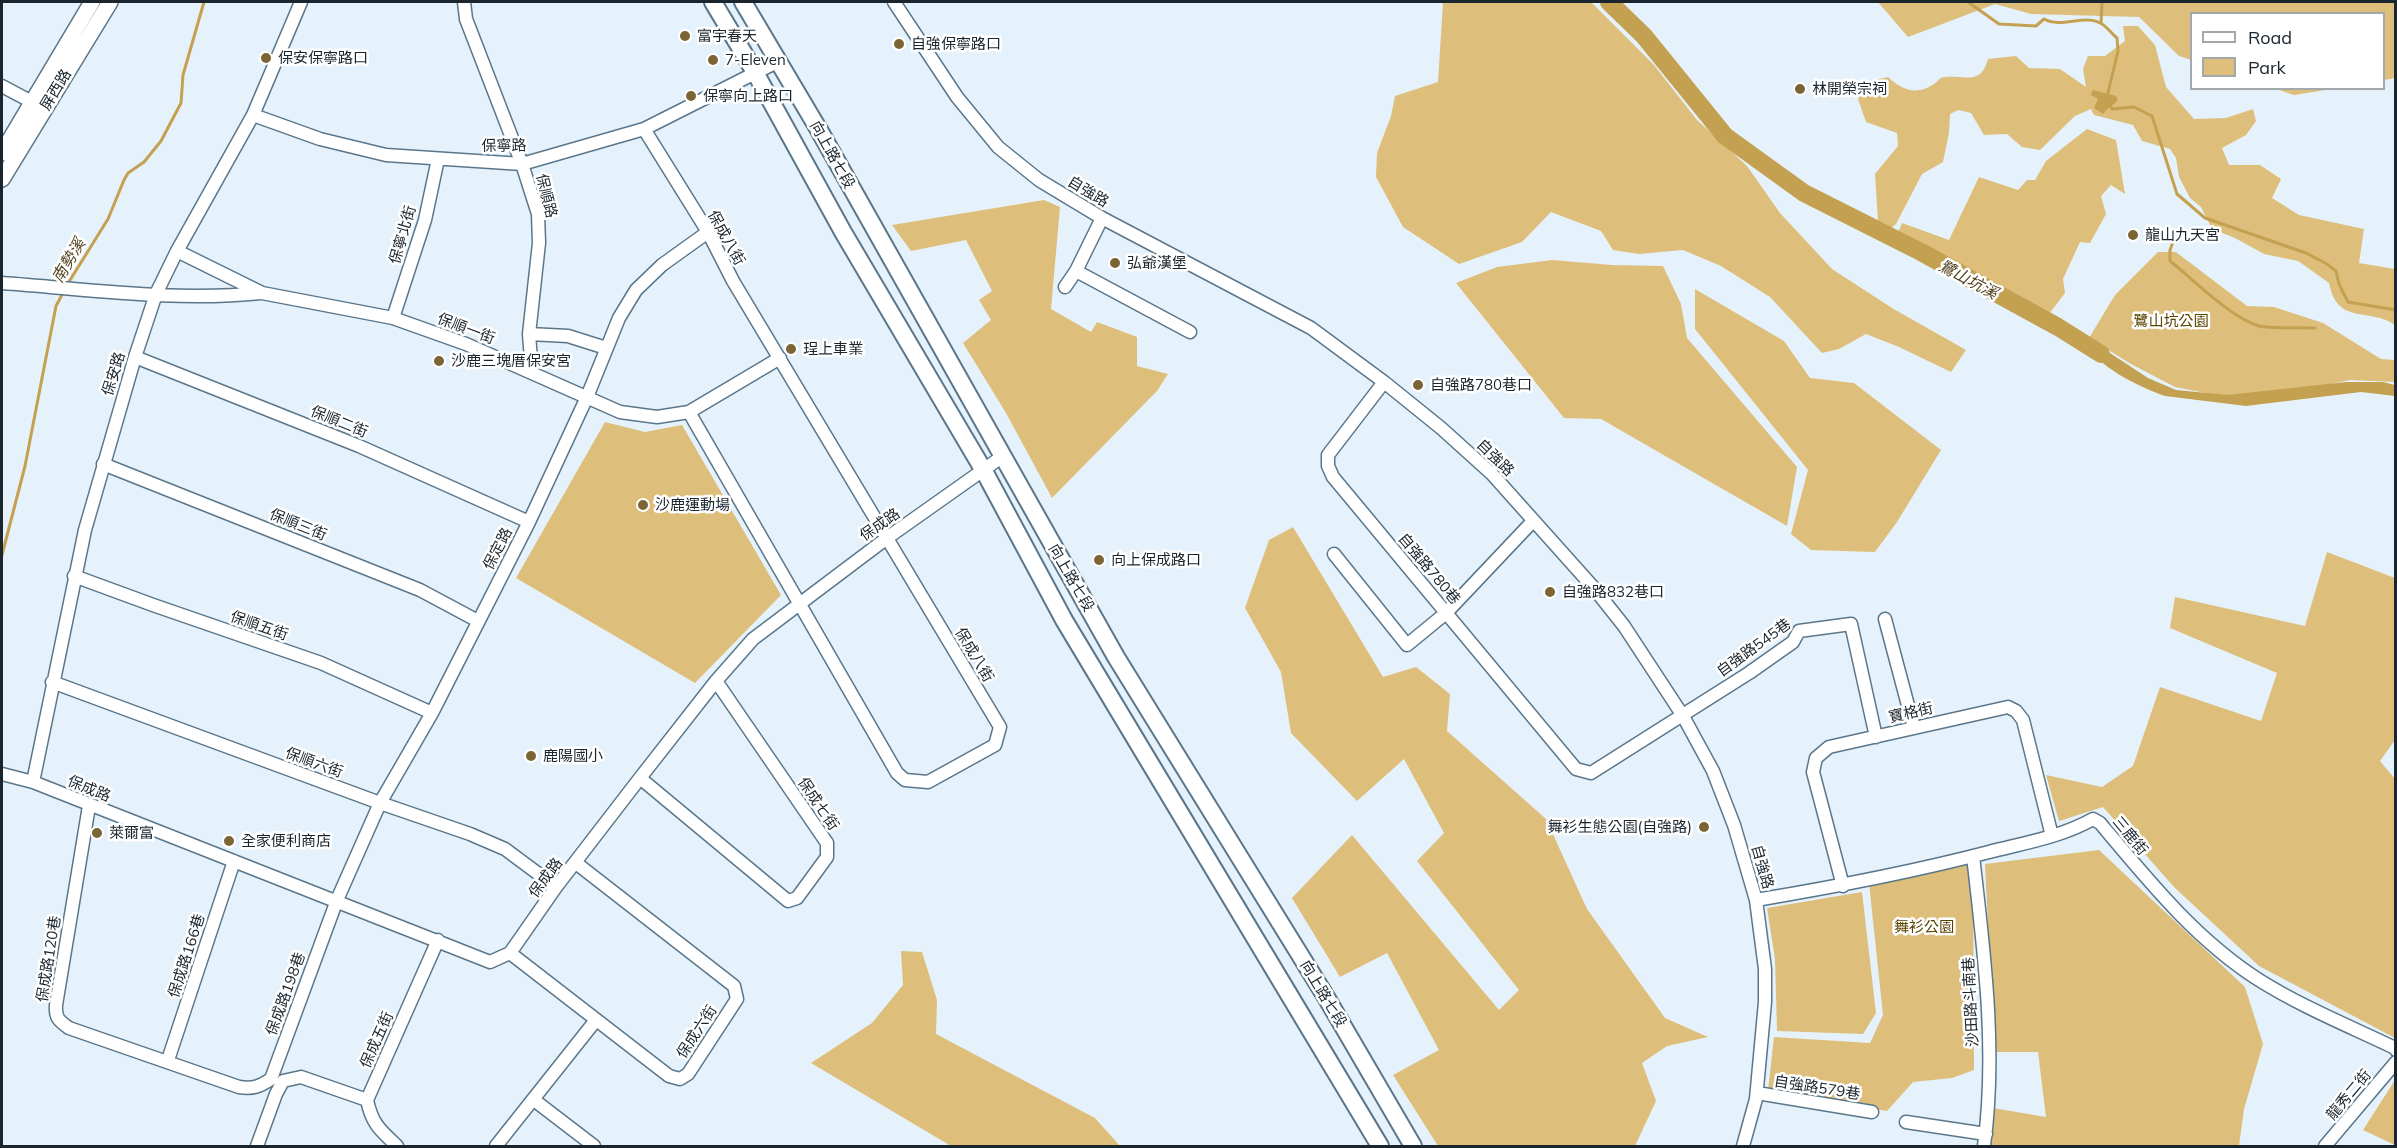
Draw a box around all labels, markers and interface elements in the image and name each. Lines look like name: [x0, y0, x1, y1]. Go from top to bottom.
legend: [2190, 12, 2385, 90]
text: Road: [2248, 26, 2292, 49]
place label: 富宇春天: [697, 27, 757, 45]
marker: 富宇春天: [678, 29, 692, 43]
place label: 自強保寧路口: [911, 35, 1001, 53]
marker: 自強保寧路口: [892, 37, 906, 51]
place label: 保安保寧路口: [278, 49, 368, 67]
marker: 保安保寧路口: [259, 51, 273, 65]
place label: 7-Eleven: [725, 51, 786, 69]
marker: 7-Eleven: [706, 53, 720, 67]
text: Park: [2248, 56, 2286, 79]
street label: 屏西路: [37, 66, 75, 114]
place label: 林開榮宗祠: [1812, 80, 1887, 98]
marker: 林開榮宗祠: [1793, 82, 1807, 96]
place label: 保寧向上路口: [703, 87, 793, 105]
marker: 保寧向上路口: [684, 89, 698, 103]
street label: 向上路七段: [806, 118, 858, 192]
street label: 保寧路: [481, 137, 527, 155]
street label: 保順路: [532, 172, 560, 220]
street label: 自強路: [1064, 173, 1112, 211]
street label: 保寧北街: [386, 204, 420, 266]
street label: 保成八街: [704, 207, 748, 269]
place label: 龍山九天宮: [2145, 226, 2220, 244]
marker: 龍山九天宮: [2126, 228, 2140, 242]
water label: 南勢溪: [48, 235, 90, 287]
place label: 弘爺漢堡: [1127, 254, 1187, 272]
marker: 弘爺漢堡: [1108, 256, 1122, 270]
water label: 鷺山坑溪: [1935, 257, 2001, 303]
street label: 保順一街: [435, 310, 497, 348]
park label: 鷺山坑公園: [2134, 312, 2208, 330]
place label: 珵上車業: [803, 340, 863, 358]
marker: 珵上車業: [784, 342, 798, 356]
street label: 保安路: [99, 350, 129, 398]
place label: 沙鹿三塊厝保安宮: [451, 352, 571, 370]
marker: 沙鹿三塊厝保安宮: [432, 354, 446, 368]
place label: 自強路780巷口: [1430, 376, 1532, 394]
marker: 自強路780巷口: [1411, 378, 1425, 392]
street label: 保順二街: [308, 402, 370, 442]
street label: 自強路: [1473, 436, 1517, 480]
place label: 沙鹿運動場: [655, 496, 730, 514]
marker: 沙鹿運動場: [636, 498, 650, 512]
street label: 保順三街: [267, 505, 329, 545]
street label: 保成路: [856, 505, 904, 545]
street label: 保定路: [480, 525, 516, 573]
street label: 自強路780巷: [1394, 530, 1464, 608]
street label: 向上路七段: [1044, 541, 1098, 615]
place label: 向上保成路口: [1111, 551, 1201, 569]
marker: 向上保成路口: [1092, 553, 1106, 567]
place label: 自強路832巷口: [1562, 583, 1664, 601]
marker: 自強路832巷口: [1543, 585, 1557, 599]
street label: 保順五街: [228, 608, 290, 644]
street label: 自強路545巷: [1714, 615, 1794, 681]
street label: 保成八街: [951, 625, 997, 685]
street label: 寶格街: [1887, 699, 1935, 727]
street label: 保順六街: [283, 744, 345, 782]
place label: 鹿陽國小: [543, 747, 603, 765]
marker: 鹿陽國小: [524, 749, 538, 763]
street label: 保成路: [65, 772, 113, 806]
street label: 保成七街: [794, 774, 842, 834]
street label: 三鹿街: [2109, 813, 2151, 859]
place label: 舞衫生態公園(自強路): [1547, 818, 1692, 836]
marker: 舞衫生態公園(自強路): [1697, 820, 1711, 834]
place label: 萊爾富: [109, 824, 154, 842]
marker: 萊爾富: [90, 826, 104, 840]
place label: 全家便利商店: [241, 832, 331, 850]
marker: 全家便利商店: [222, 834, 236, 848]
street label: 自強路: [1747, 843, 1777, 891]
street label: 保成路: [525, 855, 567, 901]
street label: 保成路166巷: [165, 912, 209, 1000]
street label: 保成路120巷: [33, 915, 65, 1003]
park label: 舞衫公園: [1894, 918, 1954, 936]
street label: 保成路198巷: [263, 950, 309, 1038]
street label: 向上路七段: [1296, 957, 1350, 1031]
street label: 沙田路斗南巷: [1960, 957, 1982, 1047]
street label: 保成六街: [673, 1002, 721, 1062]
street label: 保成五街: [357, 1009, 397, 1071]
street label: 龍秀二街: [2323, 1066, 2375, 1124]
street label: 自強路579巷: [1773, 1072, 1861, 1104]

